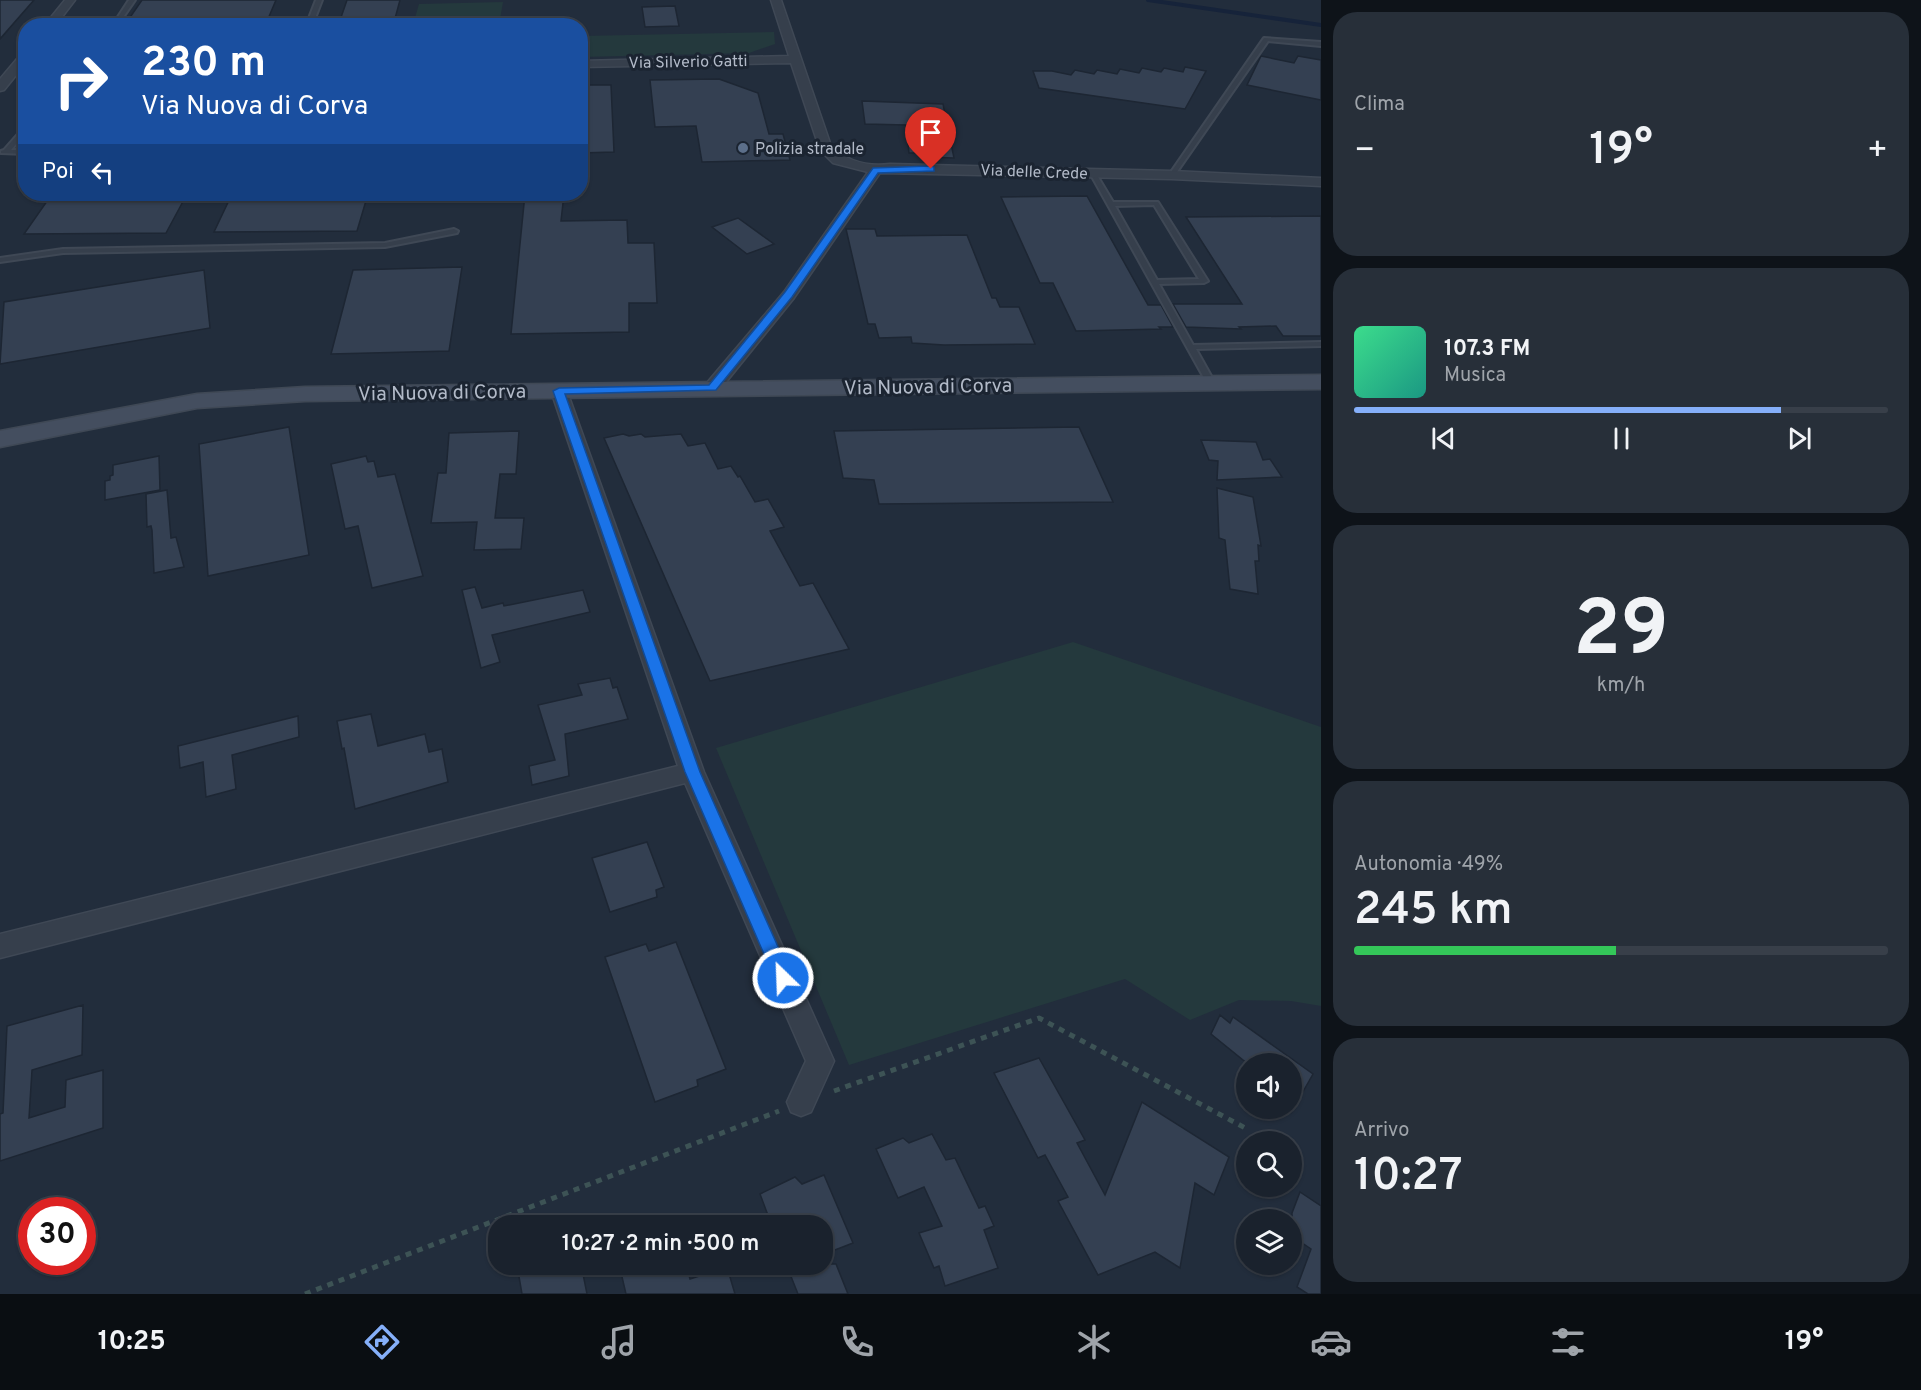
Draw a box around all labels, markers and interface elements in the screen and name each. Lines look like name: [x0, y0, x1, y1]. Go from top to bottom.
text: 230 m: [141, 38, 266, 91]
icon: right: [42, 42, 120, 120]
street label: Via Silverio Gatti: [628, 52, 748, 74]
text: Via Nuova di Corva: [141, 90, 368, 124]
text: Clima: [1354, 92, 1405, 118]
pin: [905, 107, 956, 169]
icon: arrive: [914, 116, 947, 149]
text: 19°: [1589, 123, 1653, 180]
text: −: [1354, 131, 1375, 173]
text: +: [1867, 131, 1888, 173]
place label: Polizia stradale: [755, 140, 864, 160]
marker: Polizia stradale: [736, 141, 750, 155]
icon: left: [86, 156, 119, 189]
text: Poi: [42, 159, 74, 186]
street label: Via delle Crede: [980, 161, 1088, 185]
text: 107.3 FM: [1444, 336, 1530, 363]
text: Musica: [1444, 363, 1506, 389]
street label: Via Nuova di Corva: [844, 374, 1012, 402]
street label: Via Nuova di Corva: [358, 380, 526, 408]
icon: previous: [1427, 422, 1460, 455]
icon: pause: [1605, 422, 1638, 455]
icon: next: [1783, 422, 1816, 455]
text: 29: [1573, 584, 1669, 683]
text: km/h: [1597, 673, 1645, 699]
text: Autonomia · 49%: [1354, 852, 1503, 878]
text: 245 km: [1354, 883, 1513, 940]
position arrow: [751, 946, 815, 1010]
map controls: [1236, 1053, 1302, 1275]
button: sound: [1236, 1053, 1302, 1119]
text: Arrivo: [1354, 1118, 1409, 1144]
button: search: [1236, 1131, 1302, 1197]
text: 10:27: [1354, 1149, 1463, 1206]
speed limit sign: 30: [18, 1197, 96, 1275]
button: layers: [1236, 1209, 1302, 1275]
text: 10:27 · 2 min · 500 m: [562, 1231, 759, 1258]
icon: directions: [361, 1321, 403, 1363]
icon: music: [598, 1321, 640, 1363]
icon: phone: [836, 1321, 878, 1363]
icon: climate: [1073, 1321, 1115, 1363]
icon: car: [1310, 1321, 1352, 1363]
icon: filters: [1547, 1321, 1589, 1363]
text: 10:25: [98, 1325, 166, 1359]
text: 19°: [1785, 1325, 1823, 1359]

